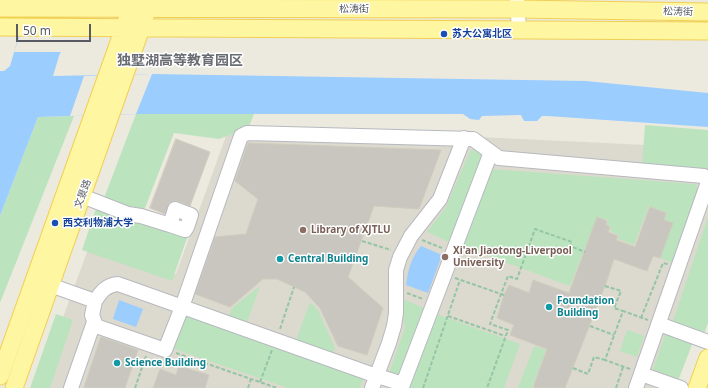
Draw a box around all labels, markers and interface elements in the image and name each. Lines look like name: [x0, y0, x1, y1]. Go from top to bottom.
street label: 松涛街: [339, 3, 369, 15]
street label: 松涛街: [663, 6, 693, 18]
scale bar: [18, 16, 93, 42]
text: 50 m: [23, 22, 51, 39]
place label: 苏大公寓北区: [452, 28, 512, 40]
marker: 苏大公寓北区: [439, 29, 449, 39]
district label: 独墅湖高等教育园区: [117, 53, 243, 69]
street label: 文景路: [72, 178, 94, 210]
place label: 西交利物浦大学: [63, 217, 133, 229]
marker: 西交利物浦大学: [50, 218, 60, 228]
place label: Library of XJTLU: [311, 224, 390, 236]
marker: Library of XJTLU: [298, 225, 308, 235]
place label: Xi'an Jiaotong-Liverpool University: [453, 245, 572, 268]
marker: Xi'an Jiaotong-Liverpool University: [440, 252, 450, 262]
place label: Central Building: [288, 253, 368, 265]
marker: Central Building: [275, 254, 285, 264]
place label: Foundation Building: [557, 295, 614, 318]
marker: Foundation Building: [544, 302, 554, 312]
place label: Science Building: [125, 357, 206, 369]
marker: Science Building: [112, 358, 122, 368]

